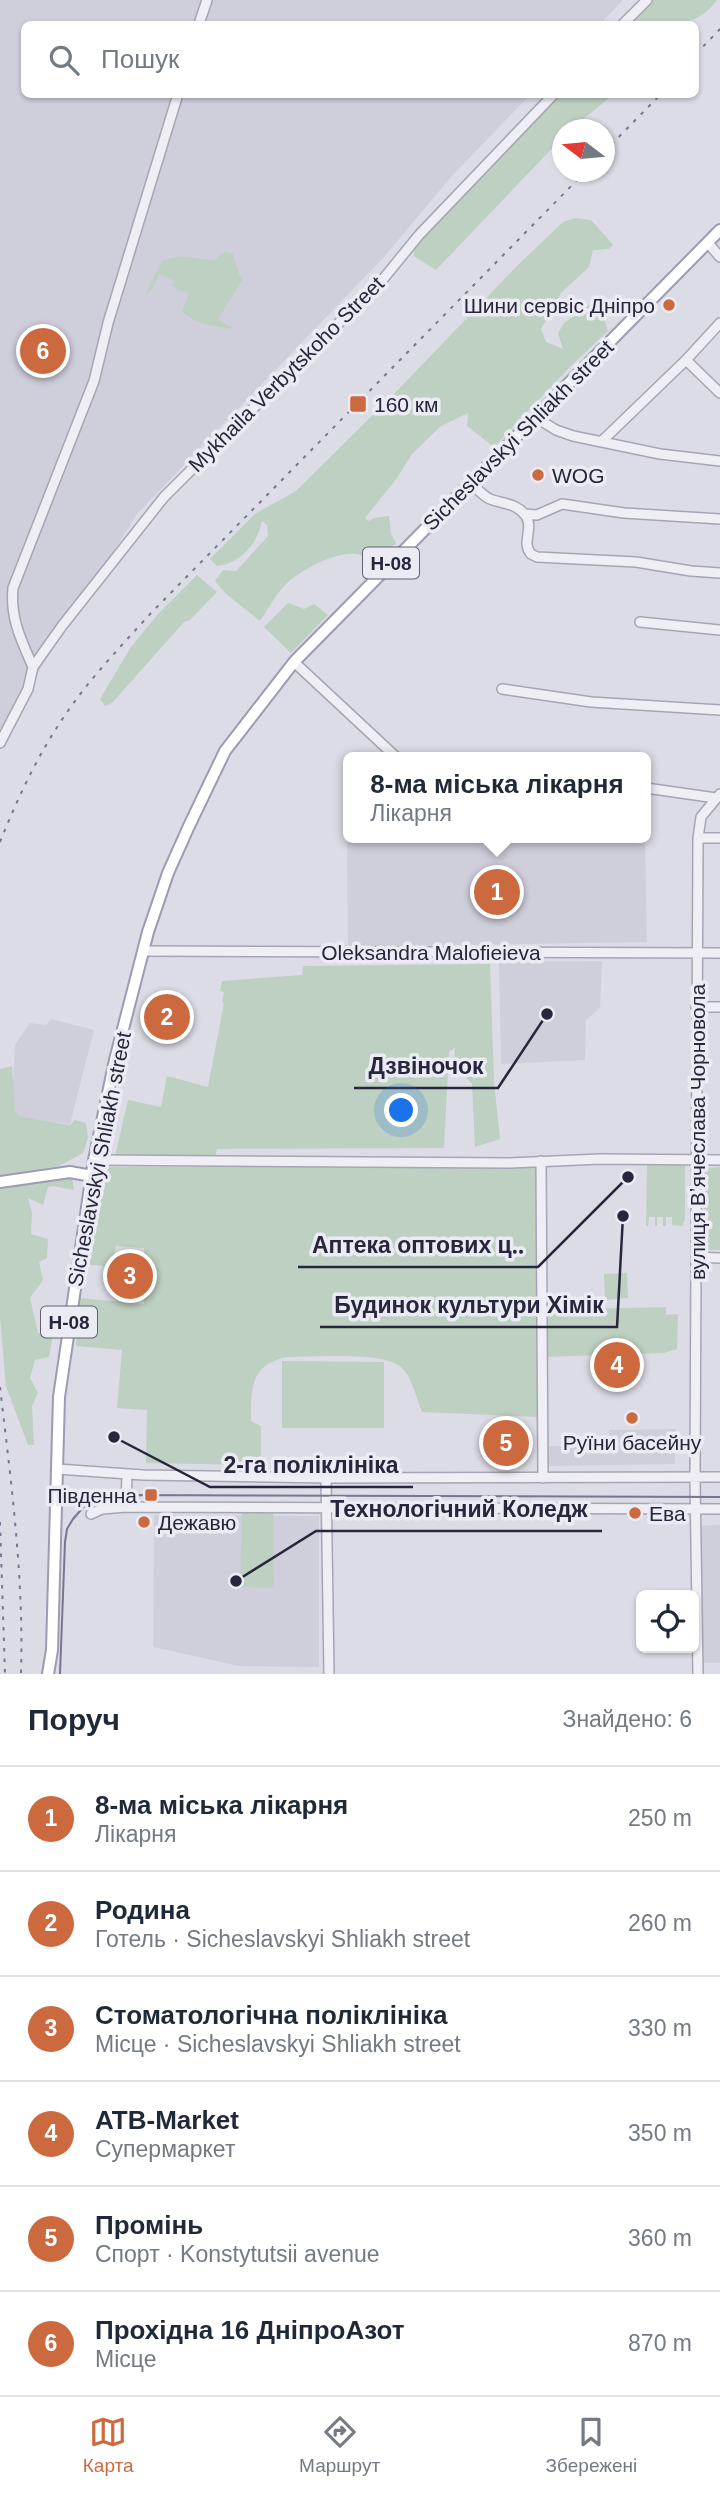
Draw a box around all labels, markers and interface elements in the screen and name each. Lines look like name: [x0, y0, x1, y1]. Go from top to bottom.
search box: [21, 21, 699, 98]
icon: search: [45, 41, 83, 79]
text: Пошук: [101, 44, 179, 74]
north arrow: [552, 119, 615, 182]
street label: Mykhaila Verbytskoho Street: [184, 272, 388, 476]
place label: Шини сервіс Дніпро: [464, 294, 655, 317]
marker: Шини сервіс Дніпро: [661, 297, 677, 313]
pin: 6: [20, 325, 66, 377]
street label: Sicheslavskyi Shliakh street: [418, 335, 618, 535]
place label: 160 км: [374, 393, 439, 416]
marker: 160 км: [348, 394, 368, 414]
place label: WOG: [552, 464, 605, 487]
marker: WOG: [530, 467, 546, 483]
road number: Н-08: [363, 548, 419, 578]
popup: [343, 752, 651, 843]
text: 8-ма міська лікарня: [370, 769, 624, 799]
text: Лікарня: [370, 800, 452, 826]
pin: 1: [474, 866, 520, 918]
street label: Oleksandra Malofieieva: [321, 941, 541, 964]
street label: вулиця Вʼячеслава Чорновола: [686, 984, 709, 1280]
pin: 2: [144, 991, 190, 1043]
street label: Sicheslavskyi Shliakh street: [63, 1029, 135, 1288]
callout: Дзвіночок: [354, 1044, 498, 1088]
text: Дзвіночок: [368, 1053, 484, 1079]
your location: [384, 1093, 418, 1127]
callout: Аптека оптових ц‥: [298, 1223, 538, 1267]
text: Аптека оптових ц‥: [312, 1232, 524, 1258]
pin: 3: [107, 1250, 153, 1302]
callout: Будинок культури Хімік: [320, 1283, 617, 1327]
text: Будинок культури Хімік: [334, 1292, 604, 1318]
road number: Н-08: [41, 1306, 97, 1338]
pin: 4: [594, 1339, 640, 1391]
marker: Руїни басейну: [624, 1410, 640, 1426]
pin: 5: [483, 1417, 529, 1469]
place label: Руїни басейну: [563, 1431, 702, 1454]
callout: 2-га поліклініка: [210, 1443, 413, 1487]
text: 2-га поліклініка: [224, 1452, 399, 1478]
place label: Південна: [48, 1484, 137, 1507]
marker: Південна: [143, 1487, 159, 1503]
callout: Технологічний Коледж: [316, 1487, 602, 1531]
text: Технологічний Коледж: [330, 1496, 588, 1522]
place label: Ева: [649, 1502, 686, 1525]
marker: Ева: [627, 1505, 643, 1521]
place label: Дежавю: [158, 1511, 236, 1534]
marker: Дежавю: [136, 1514, 152, 1530]
map controls: [636, 1590, 699, 1653]
button: locate: [636, 1590, 699, 1653]
text: Поруч: [28, 1703, 120, 1736]
text: Знайдено: 6: [562, 1706, 692, 1732]
text: 8-ма міська лікарня: [95, 1790, 348, 1820]
text: 1: [45, 1805, 57, 1831]
text: 250 m: [628, 1805, 692, 1831]
text: Лікарня: [95, 1821, 177, 1847]
text: Родина: [95, 1895, 190, 1925]
text: 2: [45, 1910, 57, 1936]
text: 260 m: [628, 1910, 692, 1936]
text: Готель · Sicheslavskyi Shliakh street: [95, 1926, 470, 1952]
text: Стоматологічна поліклініка: [95, 2000, 447, 2030]
text: 3: [45, 2015, 57, 2041]
text: 330 m: [628, 2015, 692, 2041]
text: Місце · Sicheslavskyi Shliakh street: [95, 2031, 461, 2057]
text: ATB-Market: [95, 2105, 239, 2135]
text: 4: [45, 2120, 57, 2146]
text: 350 m: [628, 2120, 692, 2146]
text: Супермаркет: [95, 2136, 235, 2162]
text: Промінь: [95, 2210, 203, 2240]
text: 5: [45, 2225, 57, 2251]
text: 360 m: [628, 2225, 692, 2251]
text: Спорт · Konstytutsii avenue: [95, 2241, 380, 2267]
text: Прохідна 16 ДніпроАзот: [95, 2315, 404, 2345]
text: 6: [45, 2330, 57, 2356]
text: 870 m: [628, 2330, 692, 2356]
text: Місце: [95, 2346, 156, 2372]
tab: Карта: [83, 2413, 134, 2477]
tab: Маршрут: [299, 2413, 380, 2477]
tab: Збережені: [546, 2413, 637, 2477]

